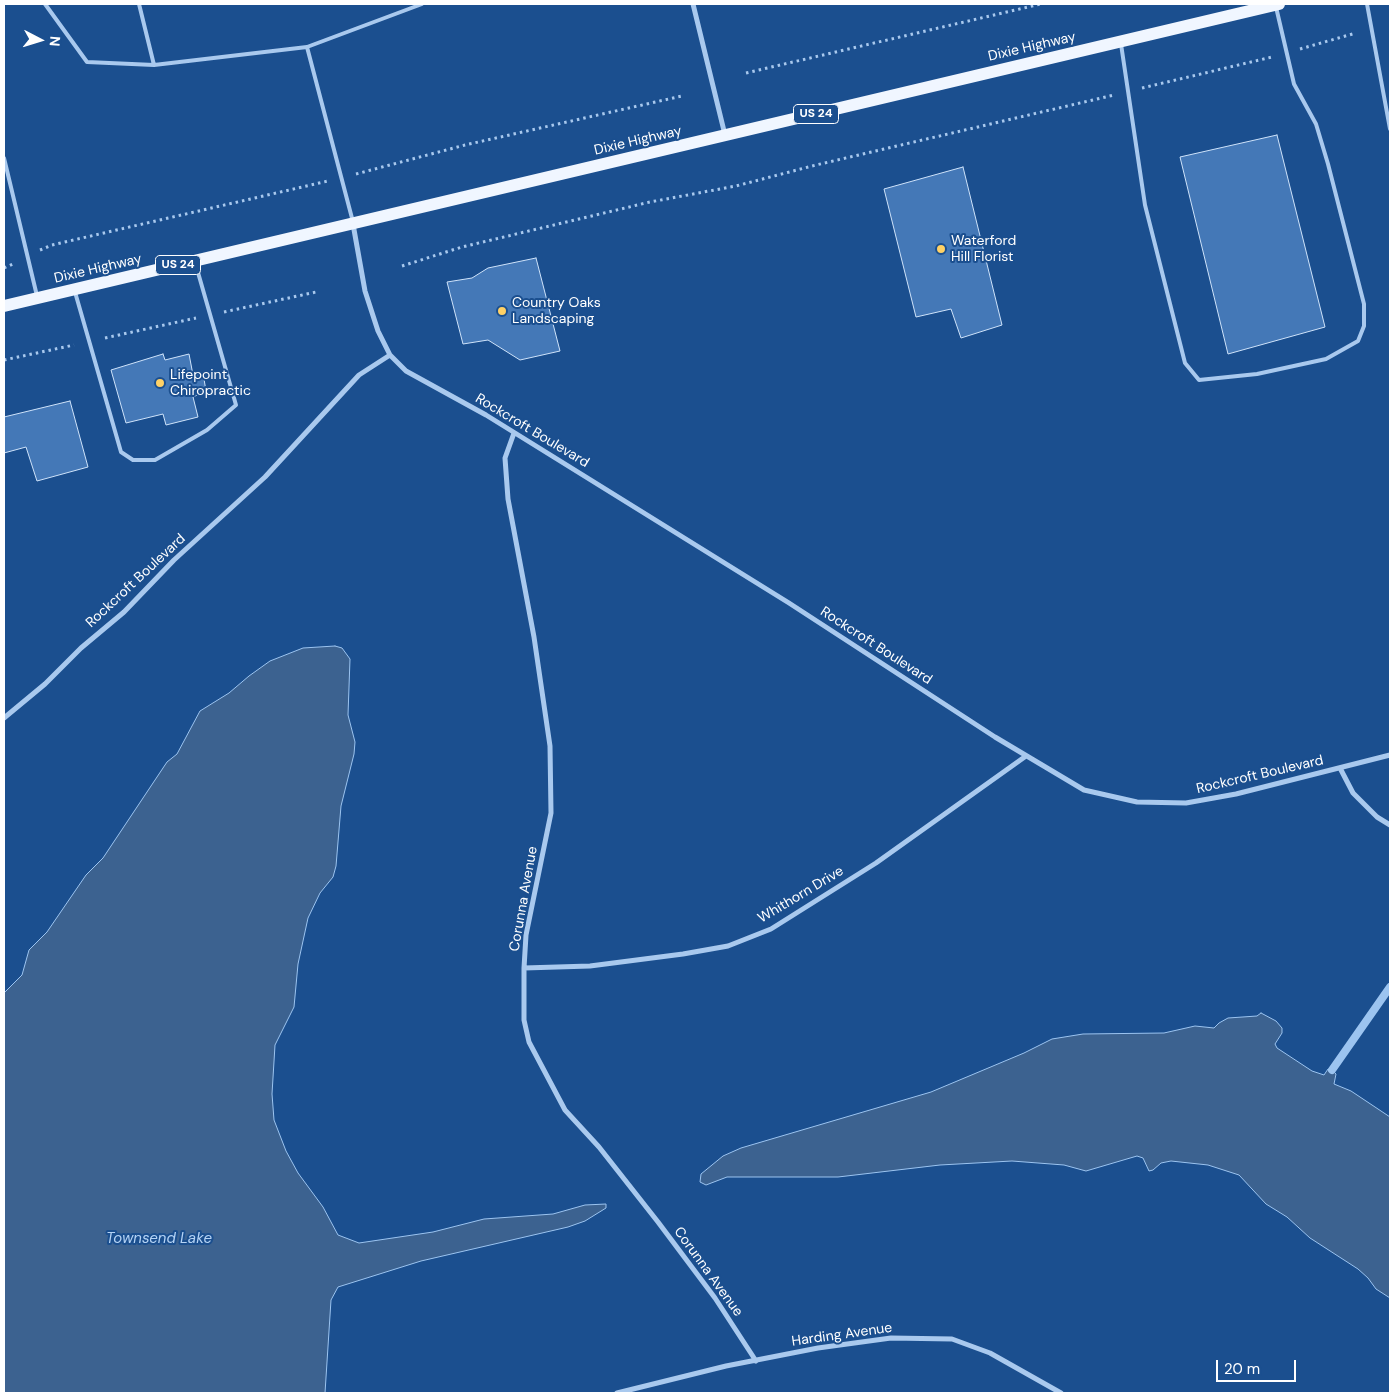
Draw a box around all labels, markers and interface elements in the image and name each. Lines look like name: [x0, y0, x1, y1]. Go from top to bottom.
north arrow: [15, 15, 65, 65]
street label: Dixie Highway: [987, 29, 1077, 65]
text: N: [46, 35, 64, 47]
road number: US 24: [794, 105, 838, 124]
street label: Dixie Highway: [593, 123, 683, 159]
place label: Waterford Hill Florist: [951, 233, 1016, 266]
marker: Waterford Hill Florist: [935, 243, 947, 255]
street label: Dixie Highway: [53, 251, 143, 287]
road number: US 24: [156, 256, 200, 274]
place label: Country Oaks Landscaping: [512, 295, 601, 328]
marker: Country Oaks Landscaping: [496, 305, 508, 317]
place label: Lifepoint Chiropractic: [170, 367, 251, 400]
marker: Lifepoint Chiropractic: [154, 377, 166, 389]
street label: Rockcroft Boulevard: [472, 390, 592, 472]
street label: Rockcroft Boulevard: [83, 531, 189, 631]
street label: Rockcroft Boulevard: [817, 604, 935, 688]
street label: Rockcroft Boulevard: [1195, 752, 1325, 798]
street label: Corunna Avenue: [506, 845, 542, 953]
street label: Whithorn Drive: [755, 863, 847, 927]
street label: Corunna Avenue: [670, 1224, 746, 1320]
water label: Townsend Lake: [106, 1230, 212, 1248]
street label: Harding Avenue: [791, 1320, 893, 1350]
scale bar: [1219, 1350, 1299, 1382]
text: 20 m: [1224, 1359, 1260, 1379]

